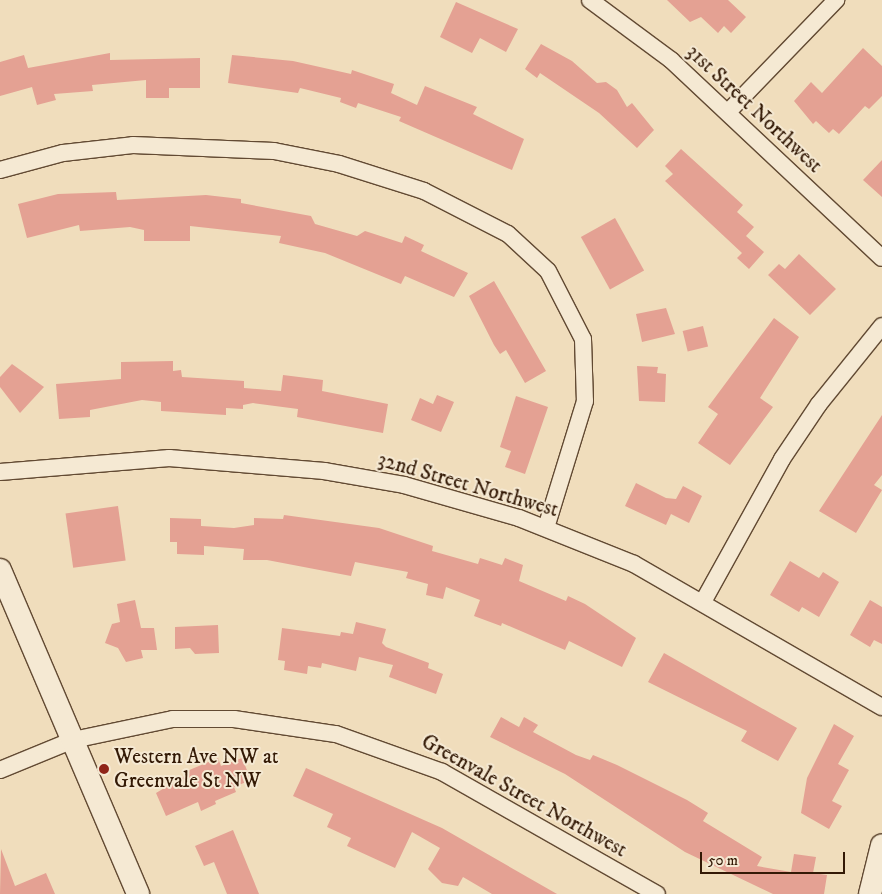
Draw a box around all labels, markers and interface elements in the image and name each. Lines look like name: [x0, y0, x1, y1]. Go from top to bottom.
street label: 31st Street Northwest: [681, 40, 827, 178]
street label: 32nd Street Northwest: [375, 447, 561, 523]
street label: Greenvale Street Northwest: [417, 729, 631, 863]
place label: Western Ave NW at Greenvale St NW: [114, 744, 279, 794]
marker: Western Ave NW at Greenvale St NW: [98, 763, 110, 775]
scale bar: [702, 842, 847, 874]
text: 50 m: [708, 851, 738, 870]

